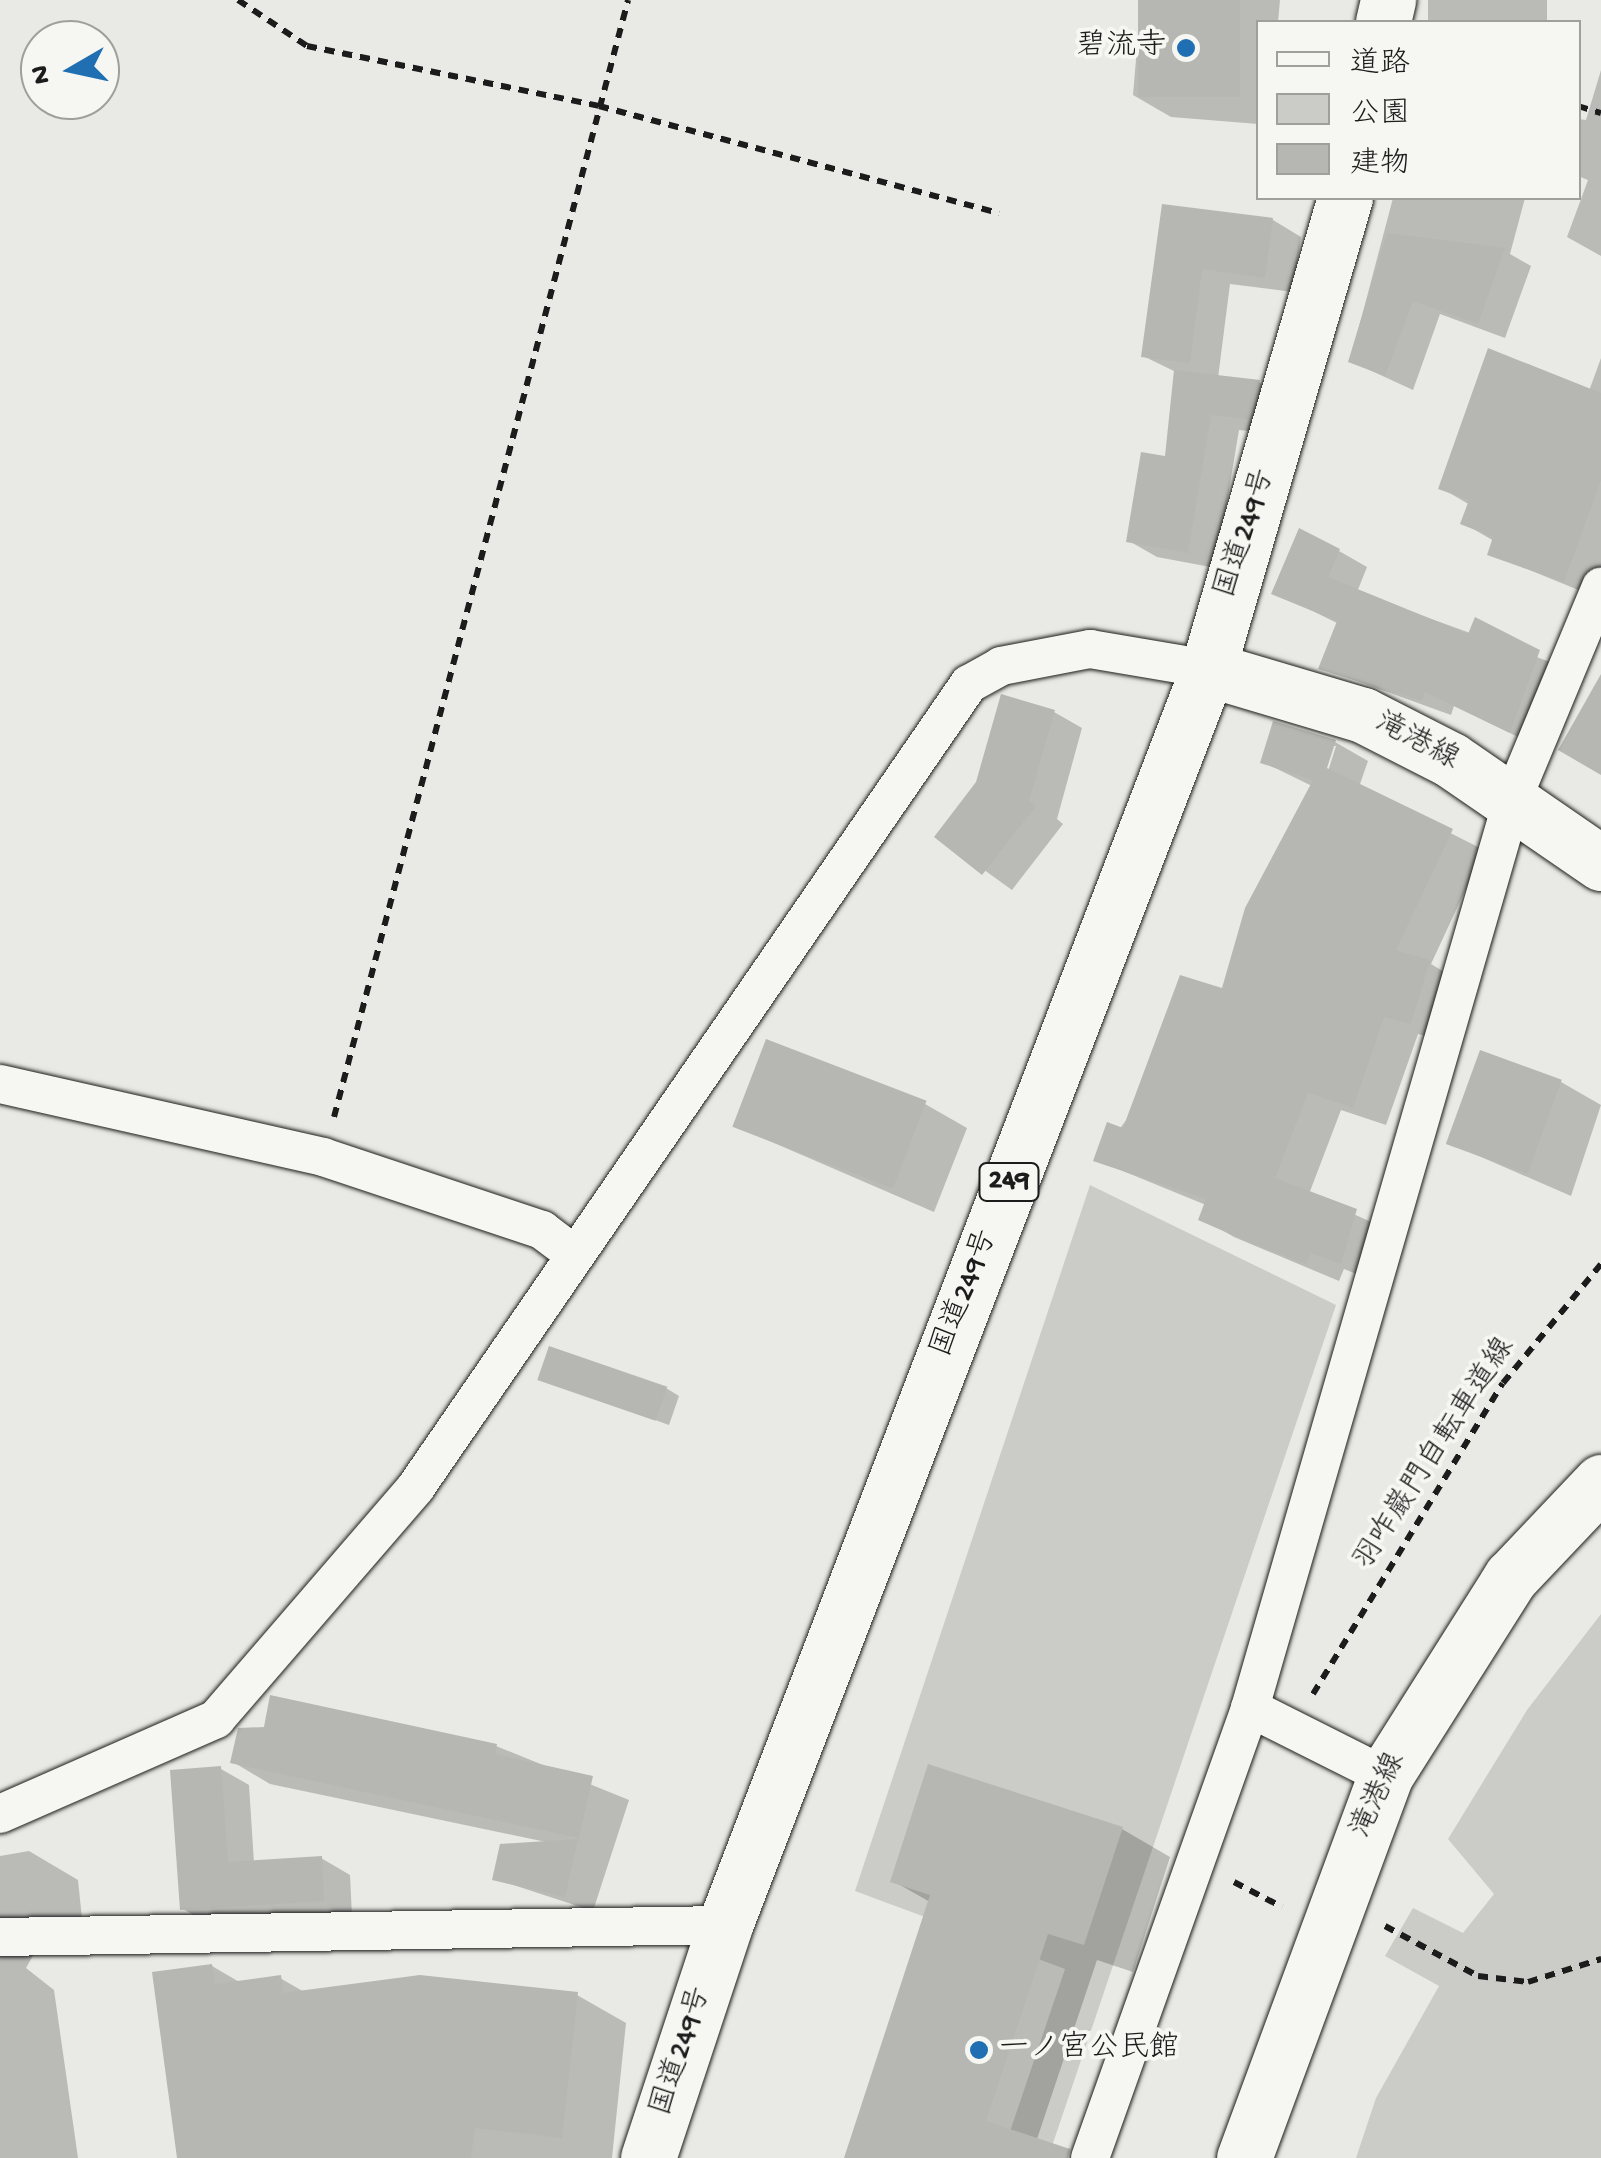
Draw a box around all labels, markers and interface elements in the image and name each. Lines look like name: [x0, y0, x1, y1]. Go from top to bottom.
north arrow: [20, 20, 120, 120]
legend: [1256, 20, 1581, 200]
place label: 碧流寺: [1076, 30, 1166, 66]
marker: 碧流寺: [1175, 37, 1197, 59]
text: 道路: [1350, 48, 1410, 83]
text: N: [24, 63, 60, 86]
text: 公園: [1350, 98, 1410, 133]
text: 建物: [1350, 148, 1410, 183]
street label: 国道249号: [1209, 465, 1285, 603]
street label: 滝港線: [1368, 706, 1464, 780]
road number: 249: [976, 1159, 1042, 1205]
street label: 国道249号: [925, 1225, 1007, 1363]
street label: 羽咋巌門自転車道線: [1347, 1332, 1525, 1578]
street label: 滝港線: [1345, 1748, 1415, 1844]
street label: 国道249号: [645, 1983, 721, 2121]
place label: 一ノ宮公民館: [999, 2032, 1179, 2068]
marker: 一ノ宮公民館: [968, 2039, 990, 2061]

